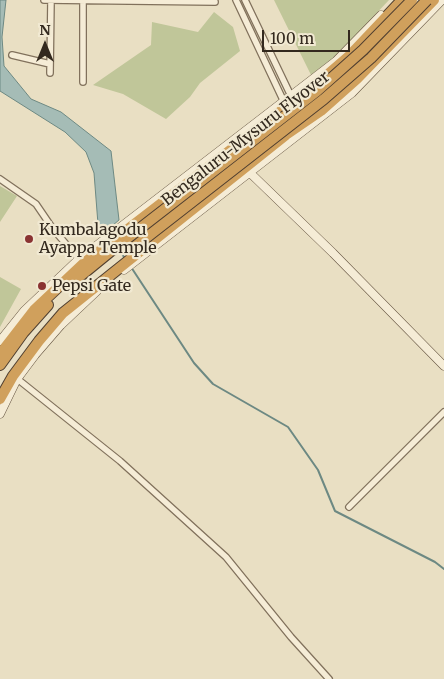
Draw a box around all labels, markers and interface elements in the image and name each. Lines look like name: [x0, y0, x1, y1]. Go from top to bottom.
north arrow: [20, 20, 70, 70]
scale bar: [264, 20, 352, 52]
text: N: [39, 21, 51, 39]
text: 100 m: [270, 29, 314, 48]
street label: Bengaluru-Mysuru Flyover: [158, 68, 334, 210]
place label: Kumbalagodu Ayappa Temple: [39, 220, 157, 258]
marker: Kumbalagodu Ayappa Temple: [23, 233, 35, 245]
place label: Pepsi Gate: [52, 276, 131, 296]
marker: Pepsi Gate: [36, 280, 48, 292]

